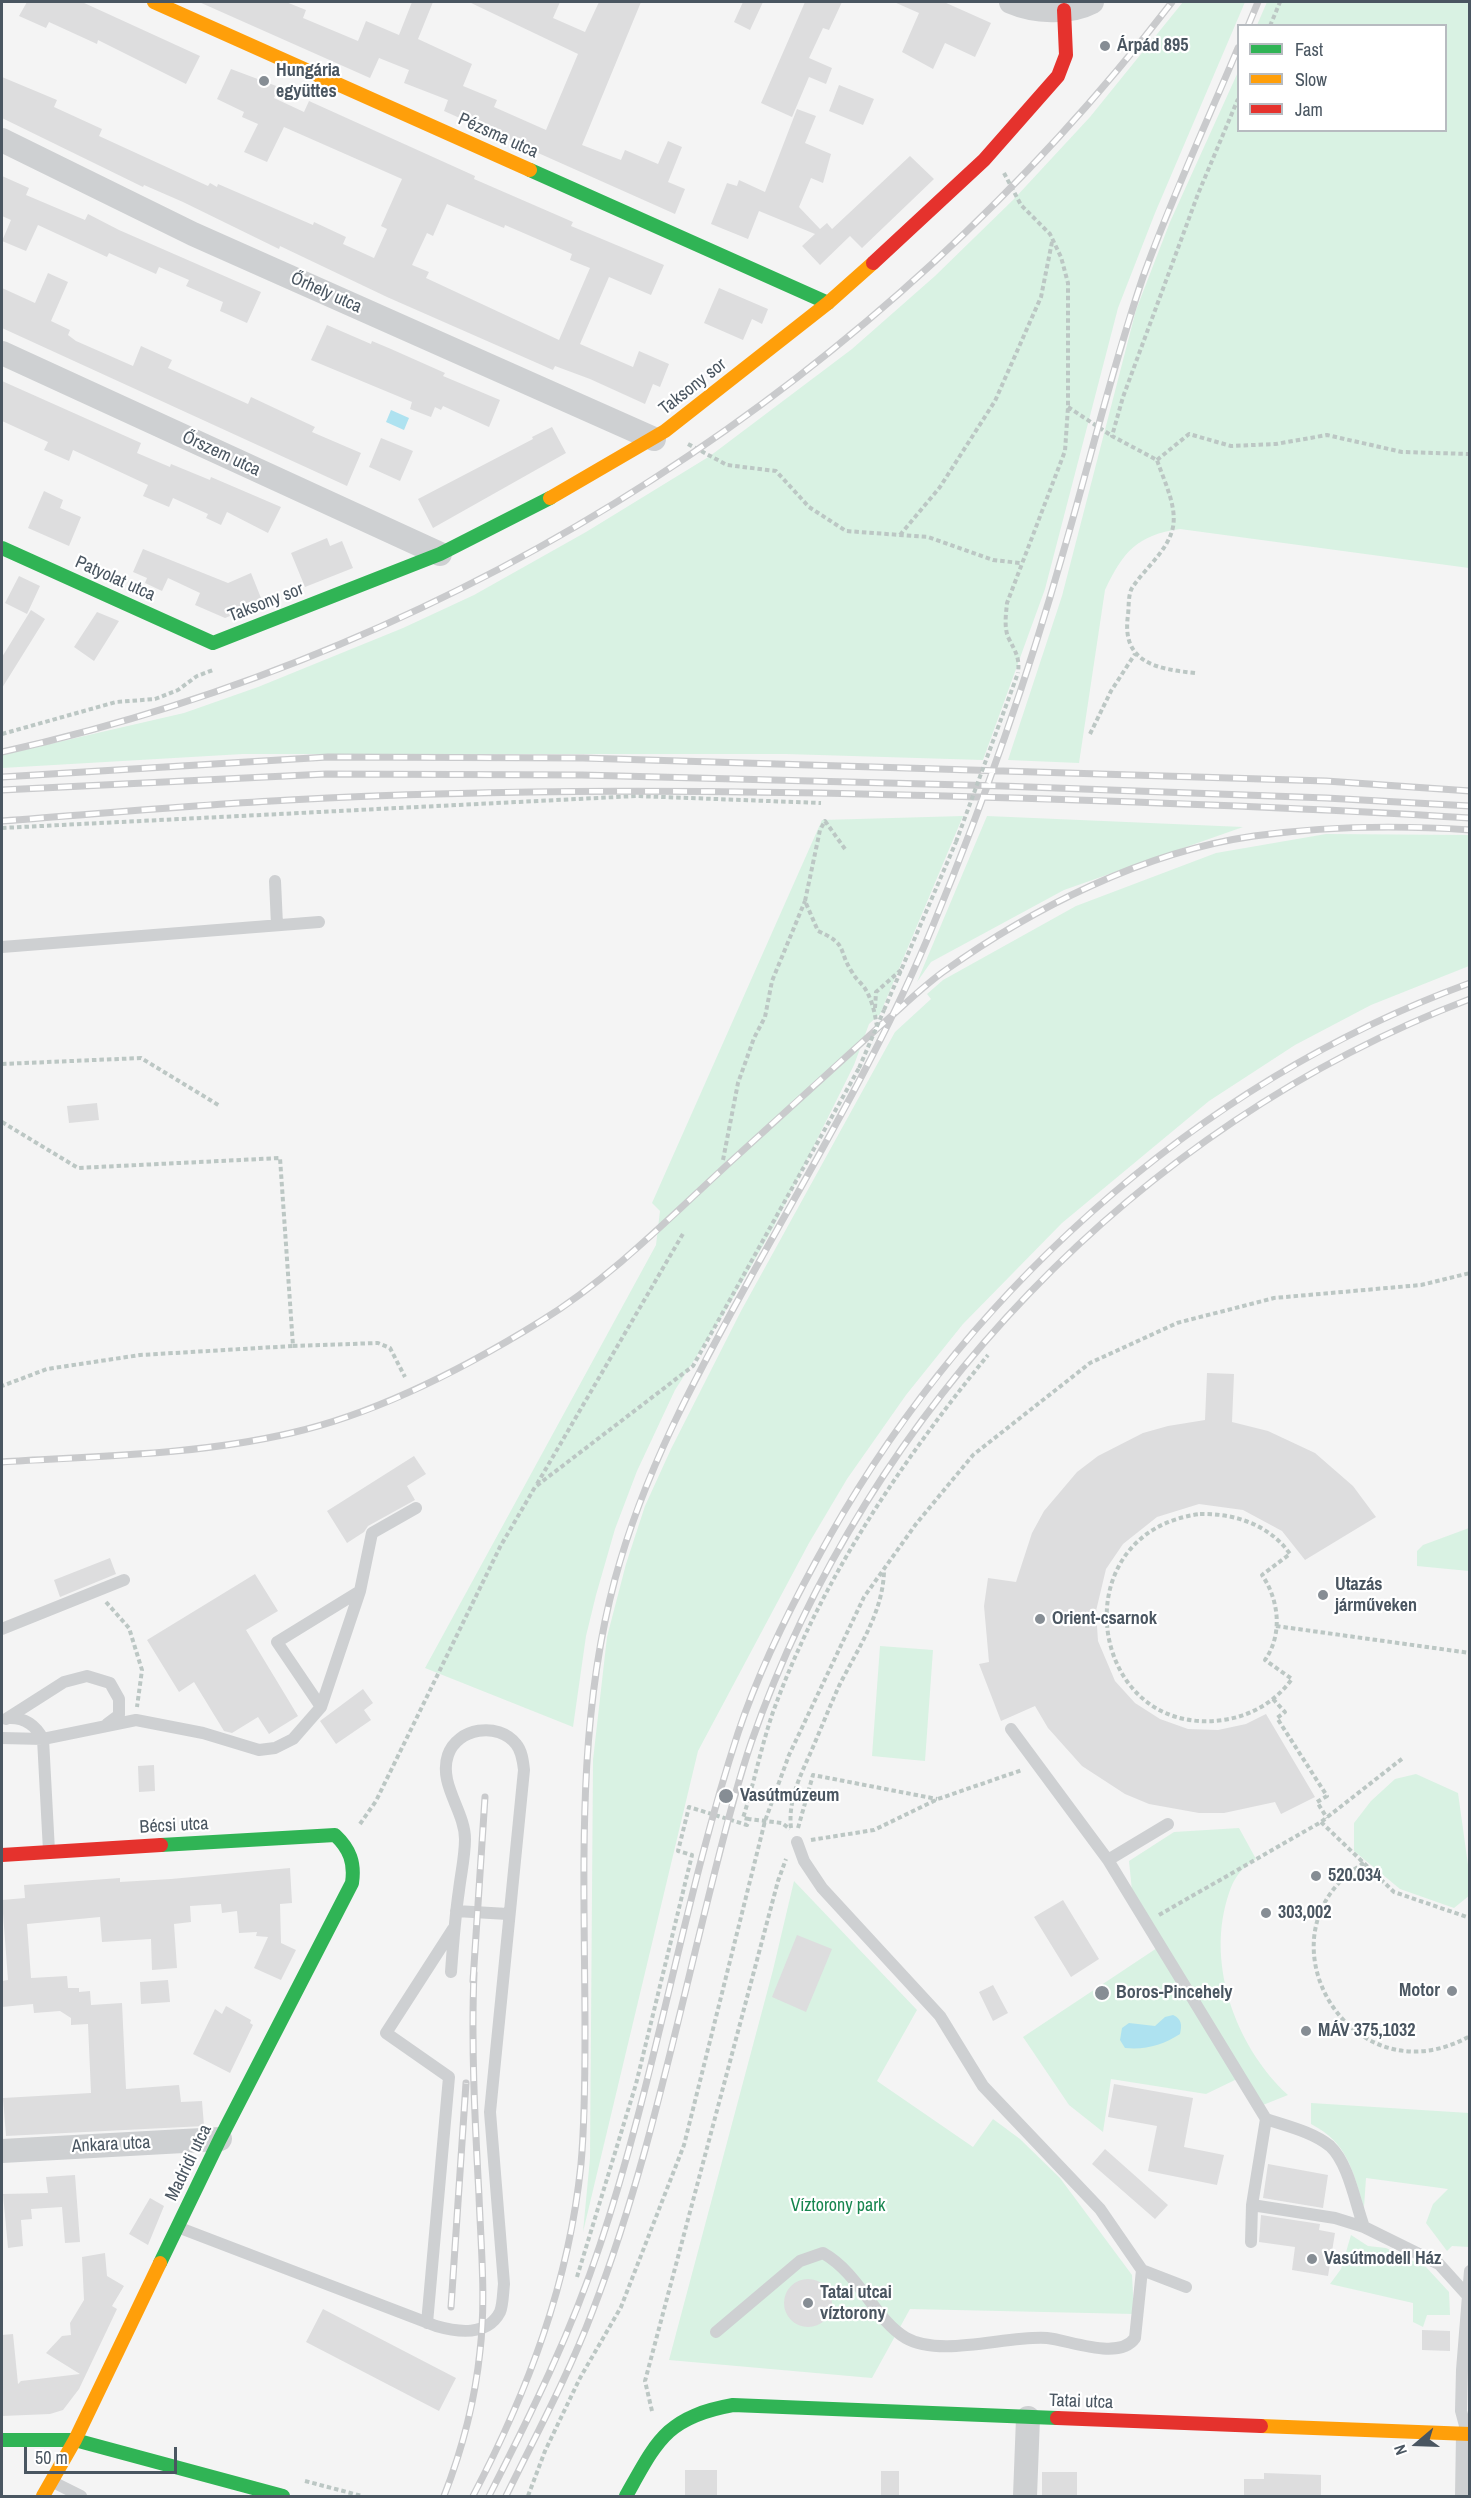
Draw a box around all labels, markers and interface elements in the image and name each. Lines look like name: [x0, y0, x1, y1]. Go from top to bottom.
legend: [1237, 24, 1447, 132]
place label: Árpád 895: [1117, 35, 1188, 57]
text: Fast: [1295, 37, 1323, 62]
marker: Árpád 895: [1098, 39, 1112, 53]
place label: Hungária együttes: [276, 60, 340, 103]
text: Slow: [1295, 67, 1327, 92]
marker: Hungária együttes: [257, 74, 271, 88]
text: Jam: [1295, 97, 1323, 122]
street label: Pézsma utca: [455, 109, 541, 163]
street label: Őrhely utca: [287, 268, 365, 318]
street label: Taksony sor: [655, 354, 731, 420]
street label: Őrszem utca: [179, 427, 263, 481]
street label: Patyolat utca: [72, 552, 158, 606]
street label: Taksony sor: [225, 579, 307, 627]
place label: Utazás járműveken: [1335, 1574, 1417, 1616]
marker: Utazás járműveken: [1316, 1588, 1330, 1602]
place label: Orient-csarnok: [1052, 1608, 1157, 1630]
marker: Orient-csarnok: [1033, 1612, 1047, 1626]
place label: Vasútmúzeum: [740, 1785, 839, 1807]
marker: Vasútmúzeum: [717, 1787, 735, 1805]
street label: Bécsi utca: [139, 1813, 209, 1839]
place label: 520.034: [1328, 1865, 1381, 1887]
marker: 520.034: [1309, 1869, 1323, 1883]
place label: 303,002: [1278, 1902, 1331, 1924]
marker: 303,002: [1259, 1906, 1273, 1920]
place label: Motor: [1399, 1980, 1440, 2002]
place label: Boros-Pincehely: [1116, 1982, 1232, 2004]
marker: Boros-Pincehely: [1093, 1984, 1111, 2002]
marker: Motor: [1445, 1984, 1459, 1998]
place label: MÁV 375,1032: [1318, 2020, 1415, 2042]
marker: MÁV 375,1032: [1299, 2024, 1313, 2038]
street label: Madridi utca: [161, 2121, 217, 2205]
street label: Ankara utca: [71, 2132, 151, 2158]
park label: Víztorony park: [791, 2195, 885, 2217]
place label: Vasútmodell Ház: [1324, 2248, 1441, 2270]
marker: Vasútmodell Ház: [1305, 2252, 1319, 2266]
place label: Tatai utcai víztorony: [820, 2282, 892, 2324]
marker: Tatai utcai víztorony: [801, 2296, 815, 2310]
street label: Tatai utca: [1048, 2390, 1114, 2414]
north arrow: [1387, 2414, 1447, 2474]
scale bar: [27, 2435, 180, 2473]
text: N: [1388, 2442, 1412, 2458]
text: 50 m: [35, 2445, 68, 2470]

